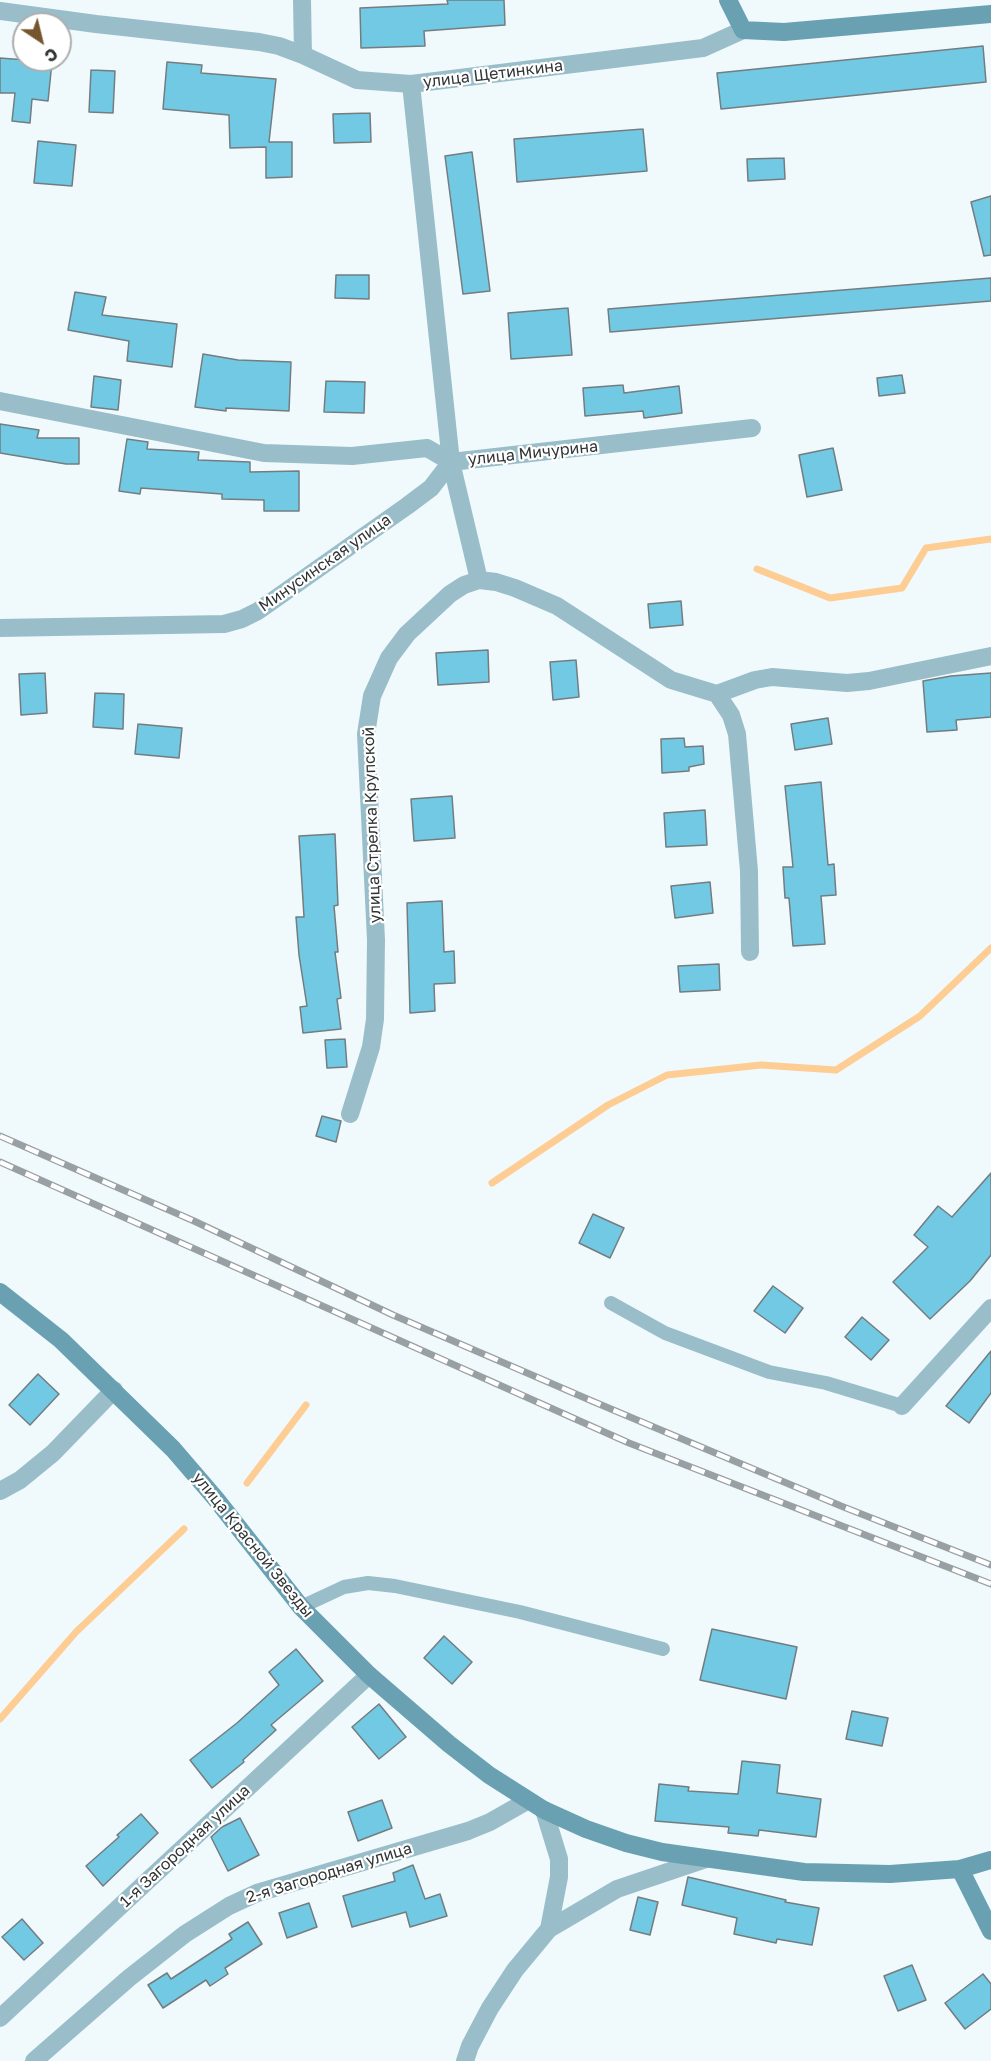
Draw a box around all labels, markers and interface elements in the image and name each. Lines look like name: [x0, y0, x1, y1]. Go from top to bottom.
north arrow: [12, 12, 72, 72]
text: С: [41, 44, 62, 67]
street label: улица Щетинкина: [422, 56, 564, 92]
street label: улица Мичурина: [467, 437, 599, 469]
street label: Минусинская улица: [255, 510, 395, 616]
street label: улица Стрелка Крупской: [359, 727, 385, 923]
street label: улица Красной Звезды: [189, 1469, 317, 1621]
street label: 1-я Загородная улица: [116, 1781, 254, 1911]
street label: 2-я Загородная улица: [244, 1839, 414, 1907]

